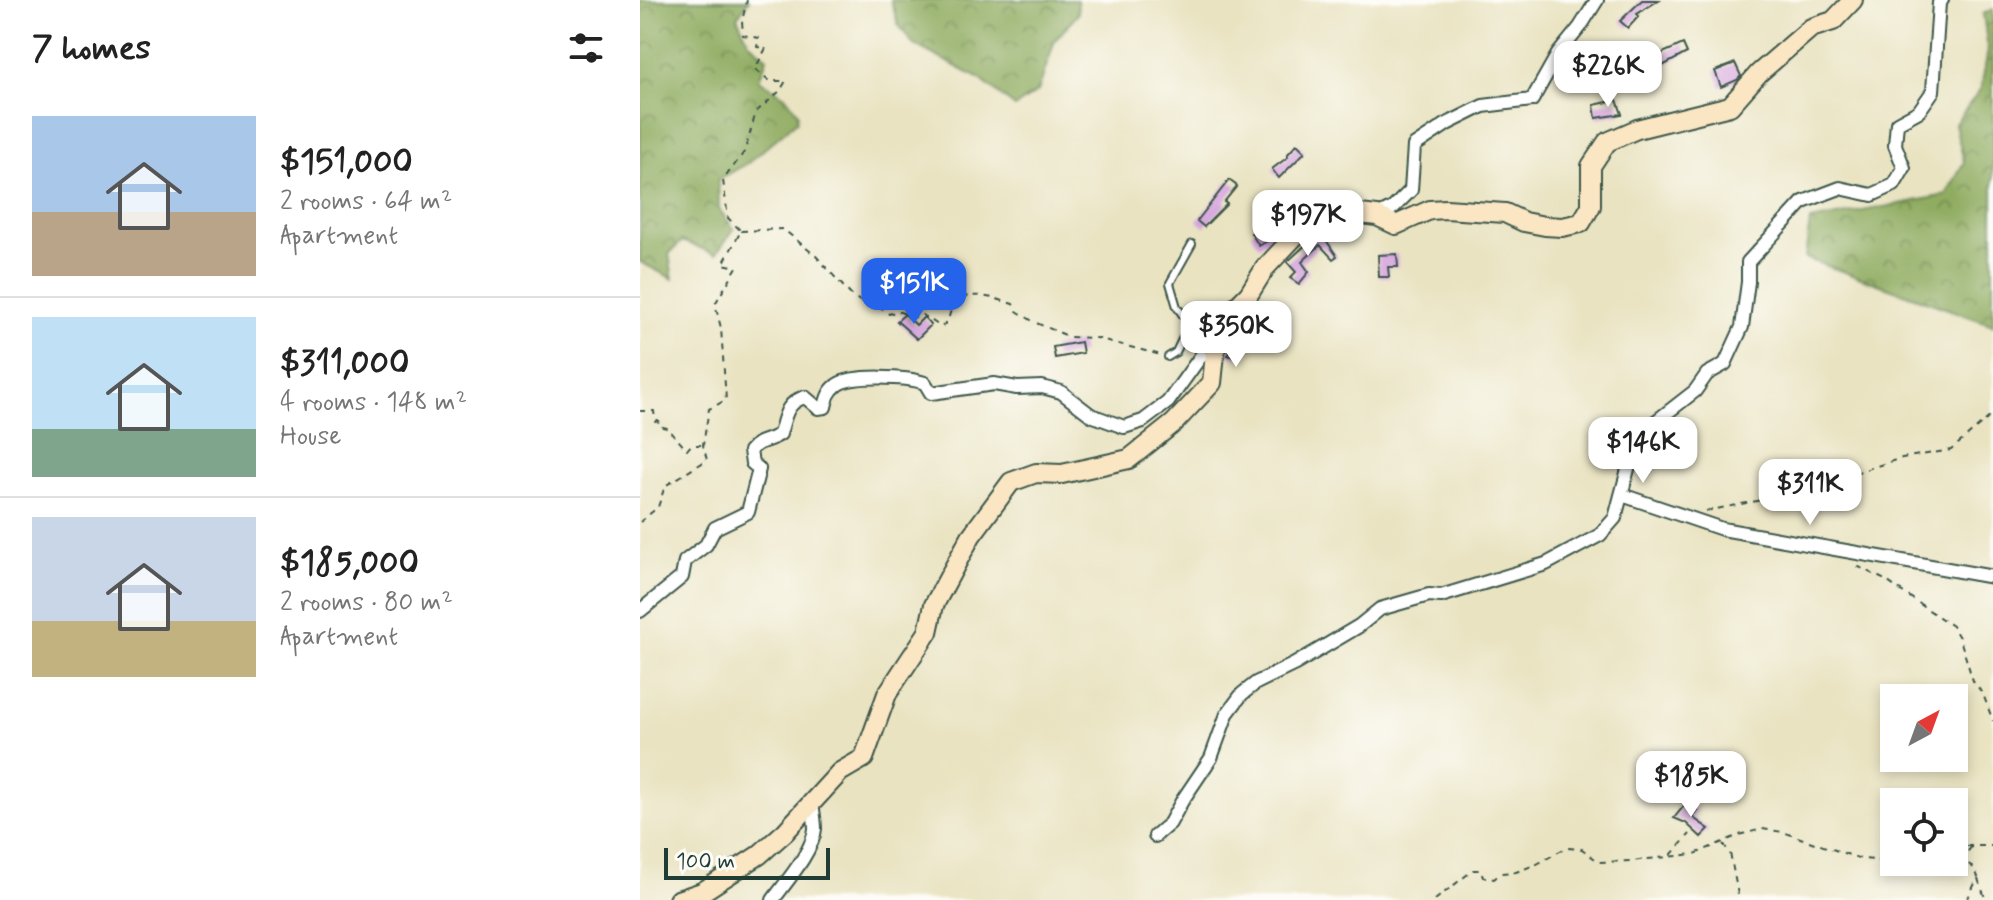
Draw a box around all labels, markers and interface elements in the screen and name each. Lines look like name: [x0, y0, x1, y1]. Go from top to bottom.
text: 7 homes: [32, 26, 151, 71]
icon: filters: [564, 26, 608, 70]
pin: $226K: [1552, 41, 1664, 109]
text: $226K: [1572, 50, 1644, 84]
text: $151,000: [280, 140, 413, 185]
icon: home: [96, 148, 192, 244]
text: 2 rooms · 64 m²: [280, 185, 452, 219]
pin: $197K: [1252, 190, 1364, 258]
text: $197K: [1270, 199, 1346, 233]
text: Apartment: [280, 219, 398, 253]
pin: $151K: [858, 258, 970, 326]
text: $151K: [879, 267, 949, 301]
pin: $350K: [1180, 301, 1292, 369]
text: $350K: [1199, 310, 1273, 344]
text: $311,000: [280, 341, 409, 386]
icon: home: [96, 349, 192, 445]
text: 4 rooms · 148 m²: [280, 386, 467, 420]
pin: $146K: [1587, 417, 1699, 485]
text: House: [280, 420, 341, 454]
text: $146K: [1606, 426, 1680, 460]
pin: $311K: [1754, 459, 1866, 527]
text: $311K: [1777, 468, 1843, 502]
text: $185,000: [280, 541, 419, 586]
icon: home: [96, 549, 192, 645]
text: 2 rooms · 80 m²: [280, 586, 453, 620]
text: Apartment: [280, 620, 398, 654]
north arrow: [1880, 684, 1968, 772]
map controls: [1880, 684, 1968, 876]
pin: $185K: [1635, 751, 1747, 819]
text: $185K: [1654, 760, 1728, 794]
button: locate: [1880, 788, 1968, 876]
scale bar: [664, 844, 830, 880]
text: 100 m: [676, 848, 735, 876]

